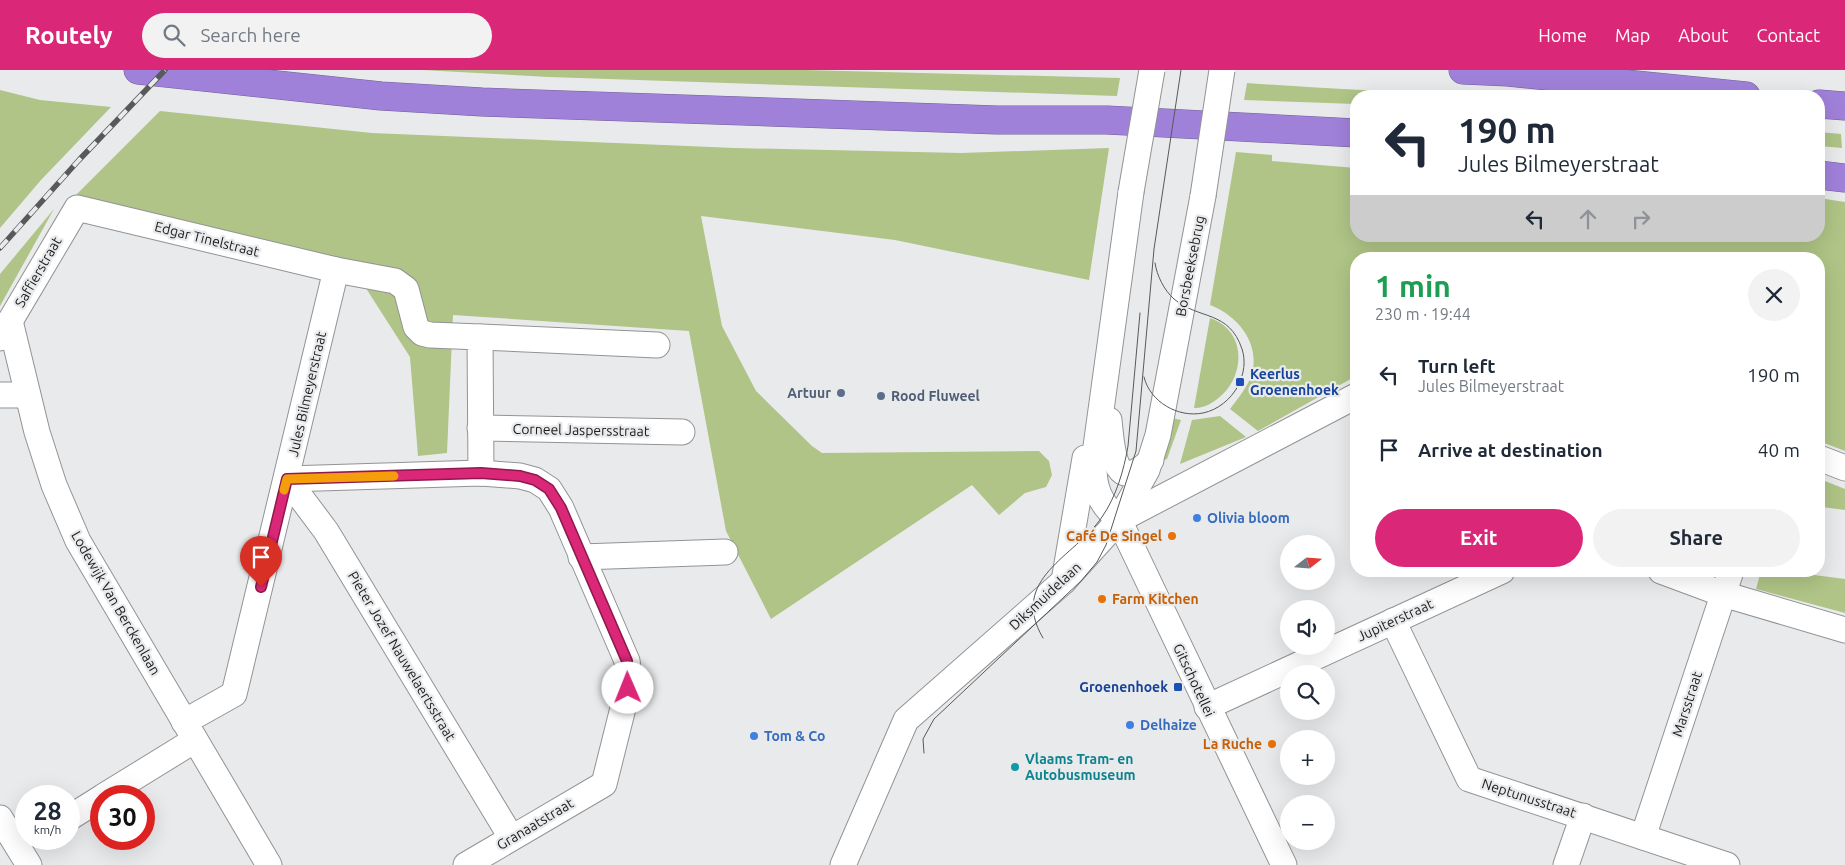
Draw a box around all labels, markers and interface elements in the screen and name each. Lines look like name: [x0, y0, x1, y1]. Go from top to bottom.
search box: [142, 13, 492, 58]
icon: search: [160, 21, 188, 49]
text: Routely: [25, 22, 112, 49]
text: Search here: [200, 24, 301, 46]
text: Home: [1538, 25, 1587, 45]
text: Map: [1615, 25, 1650, 45]
text: About: [1678, 25, 1728, 45]
text: Contact: [1756, 25, 1820, 45]
icon: left: [1375, 110, 1440, 175]
text: 190 m: [1458, 110, 1556, 150]
text: Jules Bilmeyerstraat: [1458, 151, 1659, 176]
icon: left: [1521, 205, 1549, 233]
icon: ahead: [1574, 205, 1602, 233]
icon: right: [1627, 205, 1655, 233]
street label: Borsbeeksebrug: [1172, 214, 1208, 318]
street label: Edgar Tinelstraat: [153, 218, 261, 260]
street label: Saffierstraat: [11, 234, 65, 310]
text: 1 min: [1375, 269, 1451, 303]
button: close: [1748, 269, 1800, 321]
text: 230 m · 19:44: [1375, 305, 1471, 323]
street label: Jules Bilmeyerstraat: [285, 329, 329, 458]
text: Turn left: [1418, 355, 1496, 377]
icon: left: [1375, 361, 1403, 389]
text: 190 m: [1747, 364, 1800, 386]
place label: Keerlus Groenenhoek: [1250, 366, 1339, 398]
marker: Keerlus Groenenhoek: [1234, 376, 1246, 388]
text: Jules Bilmeyerstraat: [1418, 377, 1564, 395]
place label: Artuur: [787, 385, 831, 401]
marker: Artuur: [835, 387, 847, 399]
place label: Rood Fluweel: [891, 388, 980, 404]
marker: Rood Fluweel: [875, 390, 887, 402]
street label: Corneel Jaspersstraat: [513, 421, 650, 439]
icon: arrive: [1375, 436, 1403, 464]
text: Arrive at destination: [1418, 439, 1603, 461]
text: 40 m: [1758, 439, 1800, 461]
button: Exit: [1375, 509, 1583, 567]
button: Share: [1593, 509, 1800, 567]
place label: Olivia bloom: [1207, 510, 1290, 526]
marker: Olivia bloom: [1191, 512, 1203, 524]
street label: Lodewijk Van Berckenlaan: [68, 528, 164, 678]
place label: Café De Singel: [1066, 528, 1162, 544]
marker: Café De Singel: [1166, 530, 1178, 542]
north arrow: [1280, 535, 1335, 590]
map controls: [1280, 535, 1335, 850]
pin: [240, 536, 282, 587]
icon: arrive: [247, 543, 275, 571]
street label: Diksmuidelaan: [1006, 559, 1084, 633]
street label: Pieter Jozef Nauwelaertsstraat: [345, 568, 459, 744]
place label: Farm Kitchen: [1112, 591, 1199, 607]
marker: Farm Kitchen: [1096, 593, 1108, 605]
street label: Jupiterstraat: [1355, 595, 1436, 645]
button: sound: [1280, 600, 1335, 655]
street label: Gitschotellei: [1170, 641, 1218, 719]
position arrow: [601, 661, 653, 713]
button: search: [1280, 665, 1335, 720]
street label: Marsstraat: [1669, 669, 1705, 739]
place label: Groenenhoek: [1079, 679, 1168, 695]
marker: Groenenhoek: [1172, 681, 1184, 693]
place label: Delhaize: [1140, 717, 1197, 733]
marker: Delhaize: [1124, 719, 1136, 731]
place label: Tom & Co: [764, 728, 826, 744]
marker: Tom & Co: [748, 730, 760, 742]
button: +: [1280, 730, 1335, 785]
place label: La Ruche: [1203, 736, 1262, 752]
marker: La Ruche: [1266, 738, 1278, 750]
place label: Vlaams Tram- en Autobusmuseum: [1025, 751, 1136, 783]
marker: Vlaams Tram- en Autobusmuseum: [1009, 761, 1021, 773]
street label: Neptunusstraat: [1480, 775, 1579, 821]
speed limit sign: 30: [90, 785, 155, 850]
street label: Granaatstraat: [494, 795, 577, 853]
button: −: [1280, 795, 1335, 850]
text: 28: [33, 797, 62, 825]
text: km/h: [34, 823, 61, 836]

